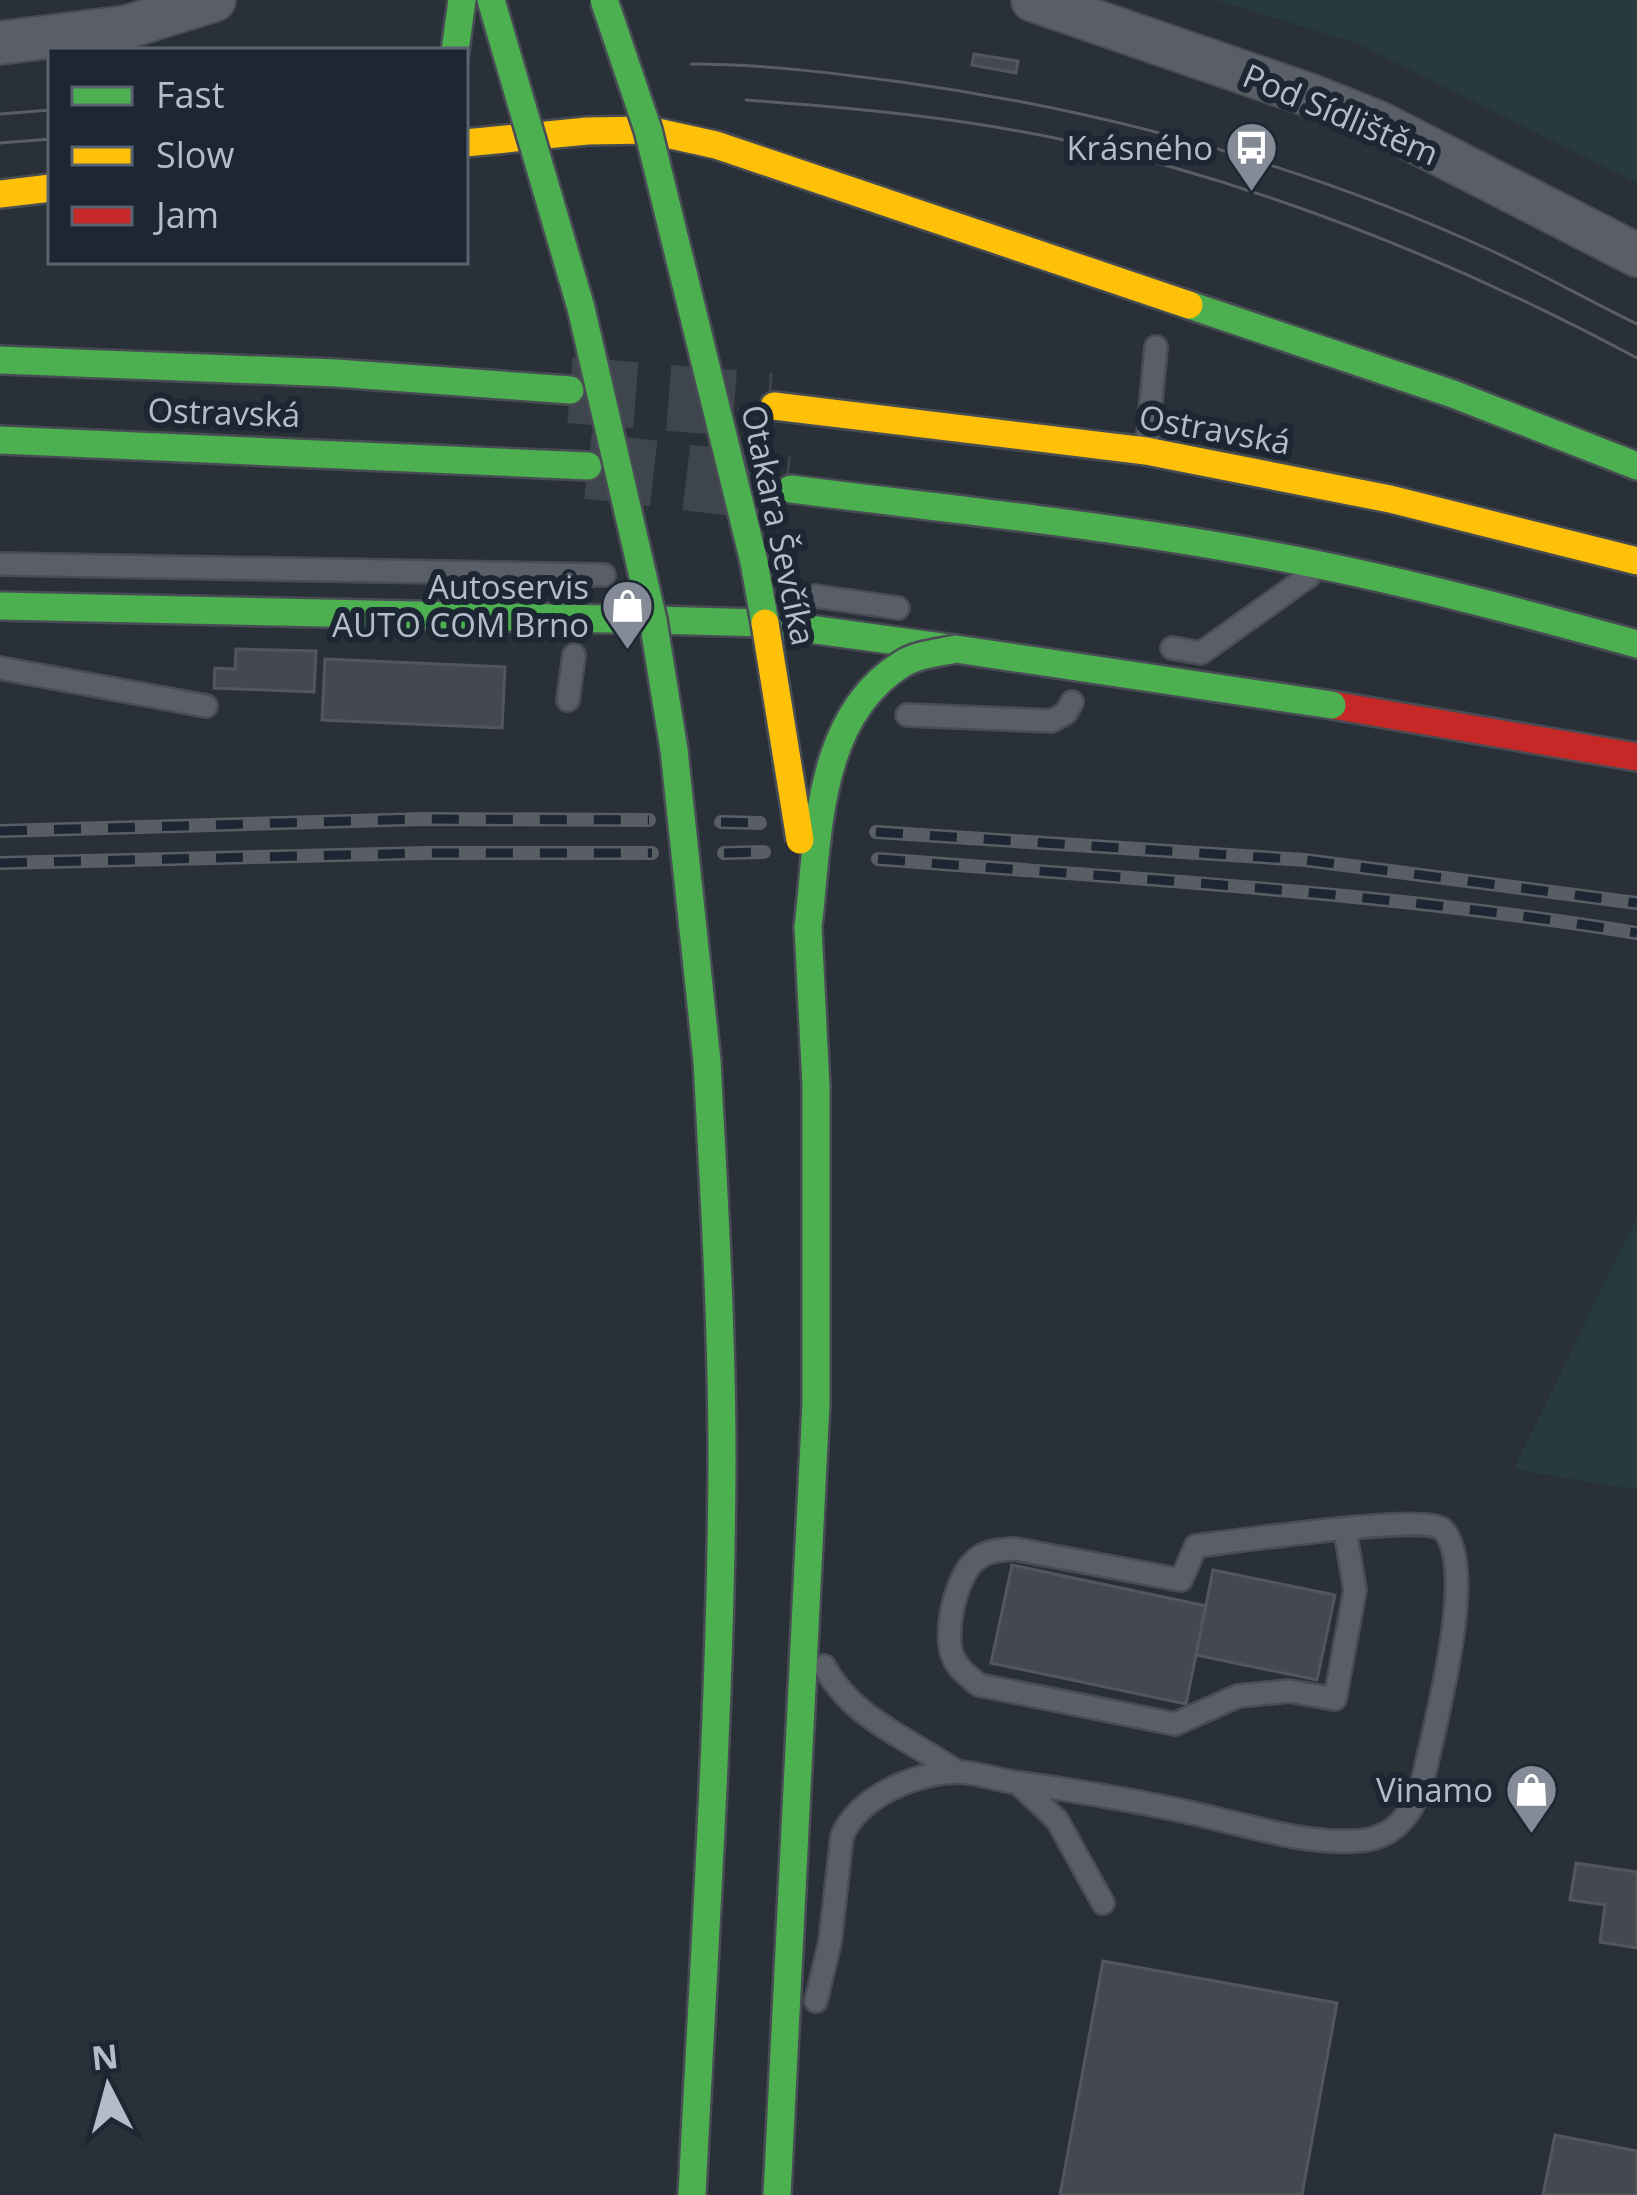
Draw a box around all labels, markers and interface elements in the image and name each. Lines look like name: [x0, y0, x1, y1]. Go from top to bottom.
legend: [48, 48, 468, 264]
street label: Pod Sídlištěm: [1236, 53, 1446, 175]
text: Fast: [156, 70, 225, 119]
bus stop icon: Krásného: [1224, 119, 1280, 193]
place label: Krásného: [1066, 125, 1213, 170]
text: Slow: [156, 130, 234, 179]
text: Jam: [153, 190, 219, 239]
street label: Ostravská: [147, 387, 301, 437]
street label: Ostravská: [1136, 394, 1294, 464]
street label: Otakara Ševčíka: [732, 401, 826, 649]
place label: Autoservis AUTO COM Brno: [332, 564, 589, 647]
shop icon: Autoservis AUTO COM Brno: [600, 577, 656, 651]
shop icon: Vinamo: [1504, 1761, 1560, 1835]
place label: Vinamo: [1376, 1767, 1493, 1812]
north arrow: [48, 2027, 168, 2147]
text: N: [89, 2033, 121, 2080]

